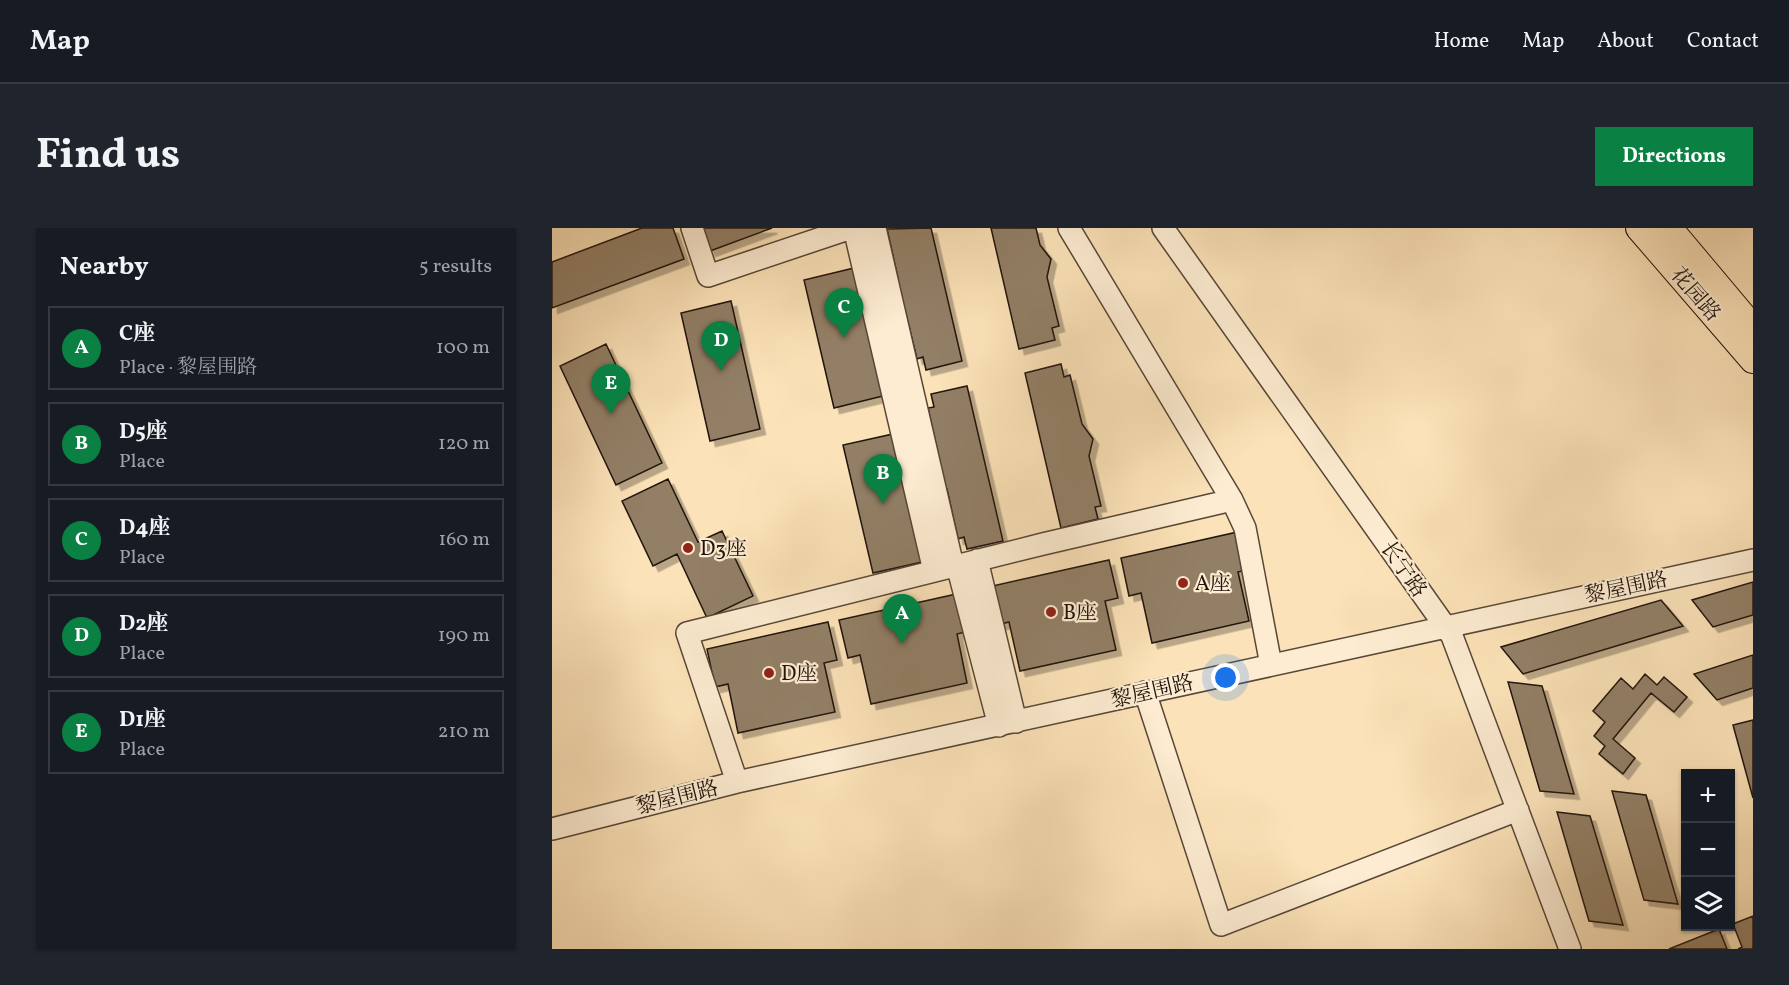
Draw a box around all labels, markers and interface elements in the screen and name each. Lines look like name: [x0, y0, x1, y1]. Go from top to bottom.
text: Map: [30, 22, 90, 61]
text: Home: [1434, 27, 1489, 56]
text: Map: [1522, 27, 1564, 56]
text: About: [1597, 27, 1654, 56]
text: Contact: [1687, 27, 1759, 56]
text: Find us: [36, 127, 180, 186]
button: Directions: [1595, 127, 1753, 186]
text: Nearby: [60, 249, 149, 285]
text: 5 results: [419, 253, 492, 281]
street label: 花园路: [1663, 262, 1726, 328]
pin: C: [824, 288, 864, 338]
text: C座: [119, 319, 155, 350]
pin: D: [702, 322, 740, 371]
text: A: [74, 334, 89, 362]
text: 100 m: [436, 334, 490, 362]
text: Place · 黎屋围路: [119, 354, 257, 382]
pin: E: [592, 364, 630, 414]
text: D5座: [119, 417, 168, 448]
text: B: [75, 430, 88, 458]
text: 120 m: [438, 430, 490, 458]
text: Place: [119, 448, 165, 476]
pin: B: [864, 454, 902, 504]
text: D4座: [119, 513, 171, 544]
text: C: [75, 526, 88, 554]
text: 160 m: [438, 526, 490, 554]
place label: D3座: [700, 535, 747, 564]
street label: 长宁路: [1373, 536, 1433, 604]
marker: D3座: [681, 541, 695, 555]
text: Place: [119, 544, 165, 572]
street label: 黎屋围路: [1582, 566, 1670, 611]
place label: A座: [1195, 570, 1231, 599]
marker: A座: [1176, 576, 1190, 590]
pin: A: [882, 594, 922, 644]
place label: B座: [1063, 599, 1097, 628]
marker: B座: [1044, 605, 1058, 619]
text: D2座: [119, 609, 169, 640]
text: D: [74, 622, 89, 650]
text: 190 m: [438, 622, 490, 650]
text: Place: [119, 640, 165, 668]
place label: D座: [781, 660, 817, 689]
your location: [1211, 663, 1240, 692]
marker: D座: [762, 666, 776, 680]
street label: 黎屋围路: [1108, 669, 1197, 716]
text: D1座: [119, 705, 166, 736]
text: E: [75, 718, 88, 746]
text: 210 m: [438, 718, 490, 746]
text: Place: [119, 736, 165, 764]
map controls: [1681, 769, 1735, 931]
button: +: [1681, 769, 1735, 823]
street label: 黎屋围路: [633, 774, 722, 823]
button: −: [1681, 823, 1735, 877]
button: layers: [1681, 877, 1735, 931]

